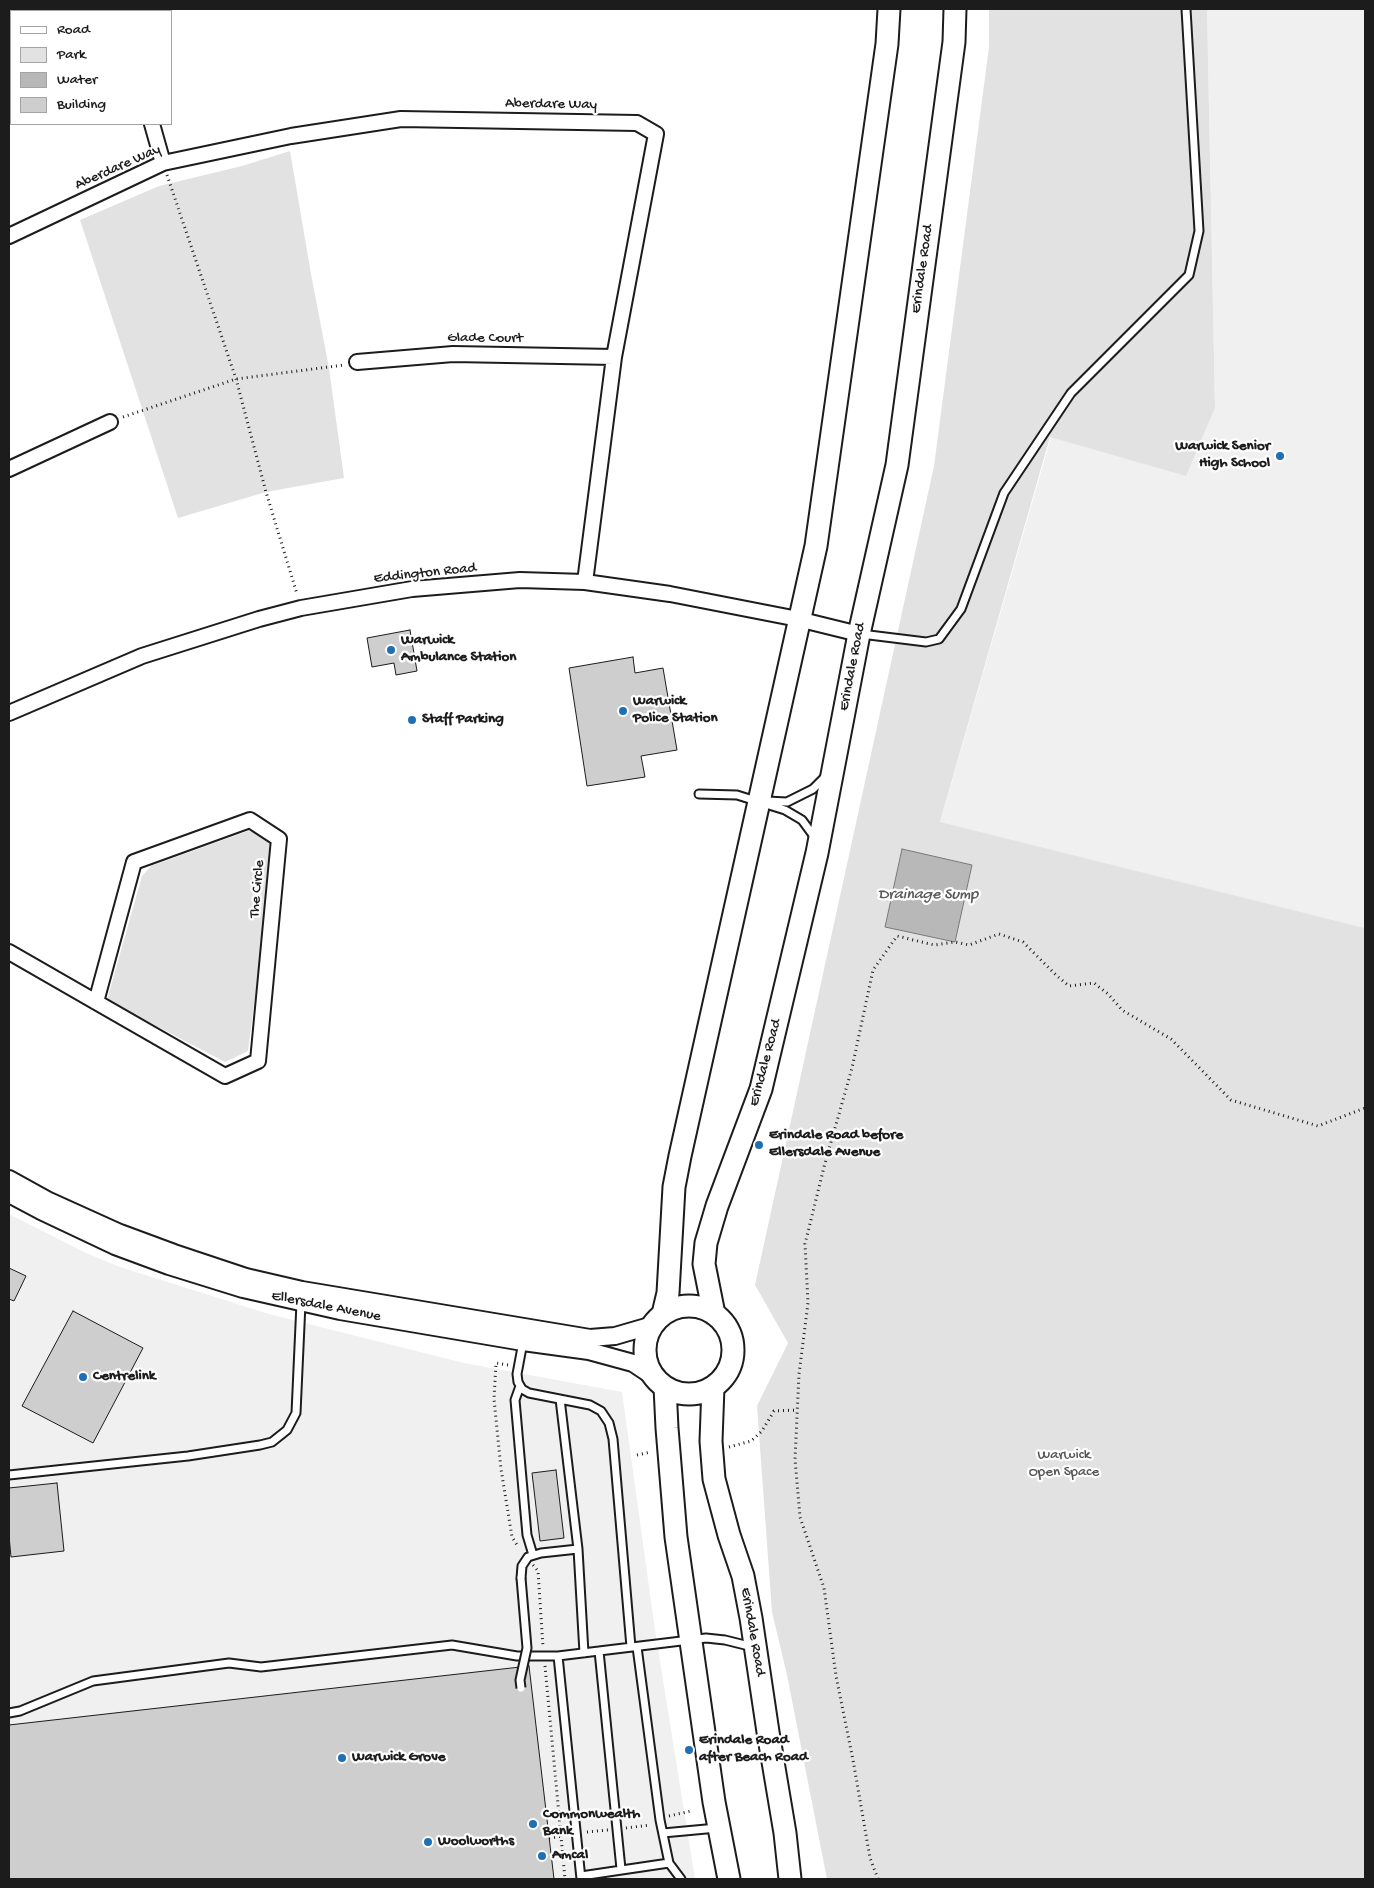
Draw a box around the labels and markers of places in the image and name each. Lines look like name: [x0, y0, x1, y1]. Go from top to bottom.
place label: Warwick Senior High School: [1175, 438, 1270, 473]
marker: Warwick Senior High School: [1274, 450, 1286, 462]
place label: Warwick Ambulance Station: [401, 632, 516, 667]
marker: Warwick Ambulance Station: [385, 644, 397, 656]
place label: Warwick Police Station: [633, 693, 718, 728]
marker: Warwick Police Station: [617, 705, 629, 717]
place label: Staff Parking: [422, 711, 504, 729]
marker: Staff Parking: [406, 714, 418, 726]
place label: Erindale Road before Ellersdale Avenue: [769, 1127, 903, 1162]
marker: Erindale Road before Ellersdale Avenue: [753, 1139, 765, 1151]
place label: Centrelink: [93, 1368, 156, 1386]
marker: Centrelink: [77, 1371, 89, 1383]
place label: Erindale Road after Beach Road: [699, 1732, 808, 1767]
marker: Erindale Road after Beach Road: [683, 1744, 695, 1756]
place label: Warwick Grove: [352, 1749, 446, 1767]
marker: Warwick Grove: [336, 1752, 348, 1764]
place label: Commonwealth Bank: [543, 1806, 640, 1841]
marker: Commonwealth Bank: [527, 1818, 539, 1830]
place label: Woolworths: [438, 1833, 514, 1851]
marker: Woolworths: [422, 1836, 434, 1848]
place label: Amcal: [552, 1847, 588, 1865]
marker: Amcal: [536, 1850, 548, 1862]

